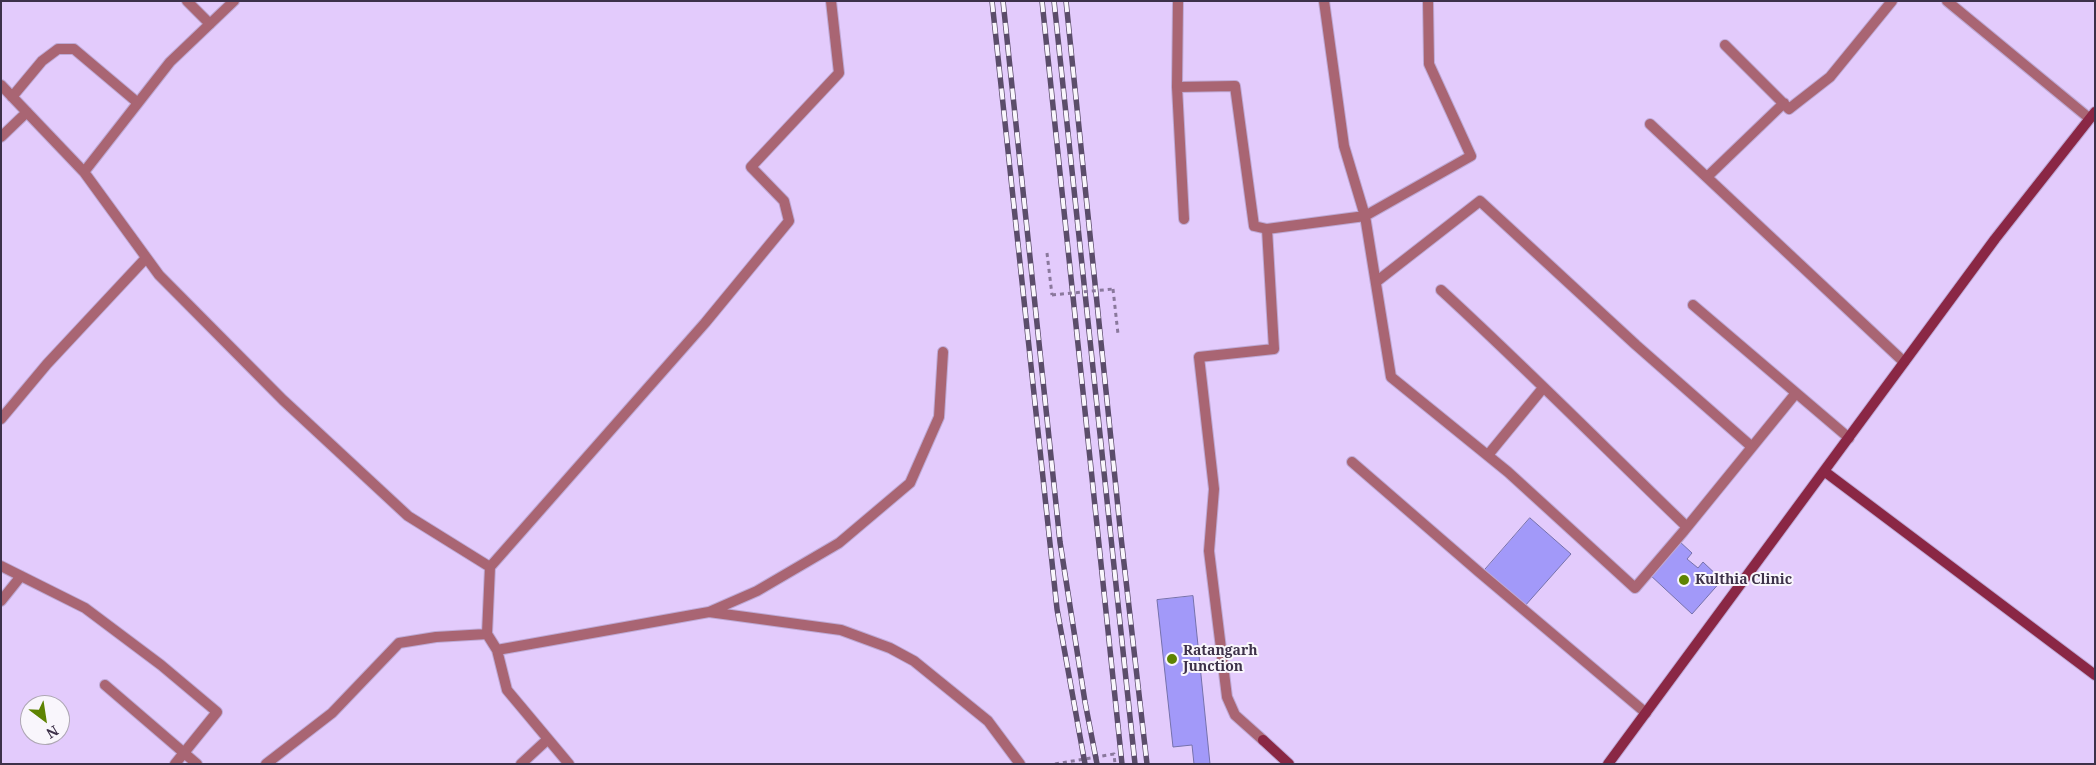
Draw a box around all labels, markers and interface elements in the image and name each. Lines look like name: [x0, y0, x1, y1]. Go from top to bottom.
place label: Kulthia Clinic: [1695, 572, 1792, 588]
marker: Kulthia Clinic: [1677, 573, 1691, 587]
place label: Ratangarh Junction: [1183, 643, 1258, 676]
marker: Ratangarh Junction: [1165, 652, 1179, 666]
north arrow: [20, 695, 70, 745]
text: N: [43, 721, 62, 743]

